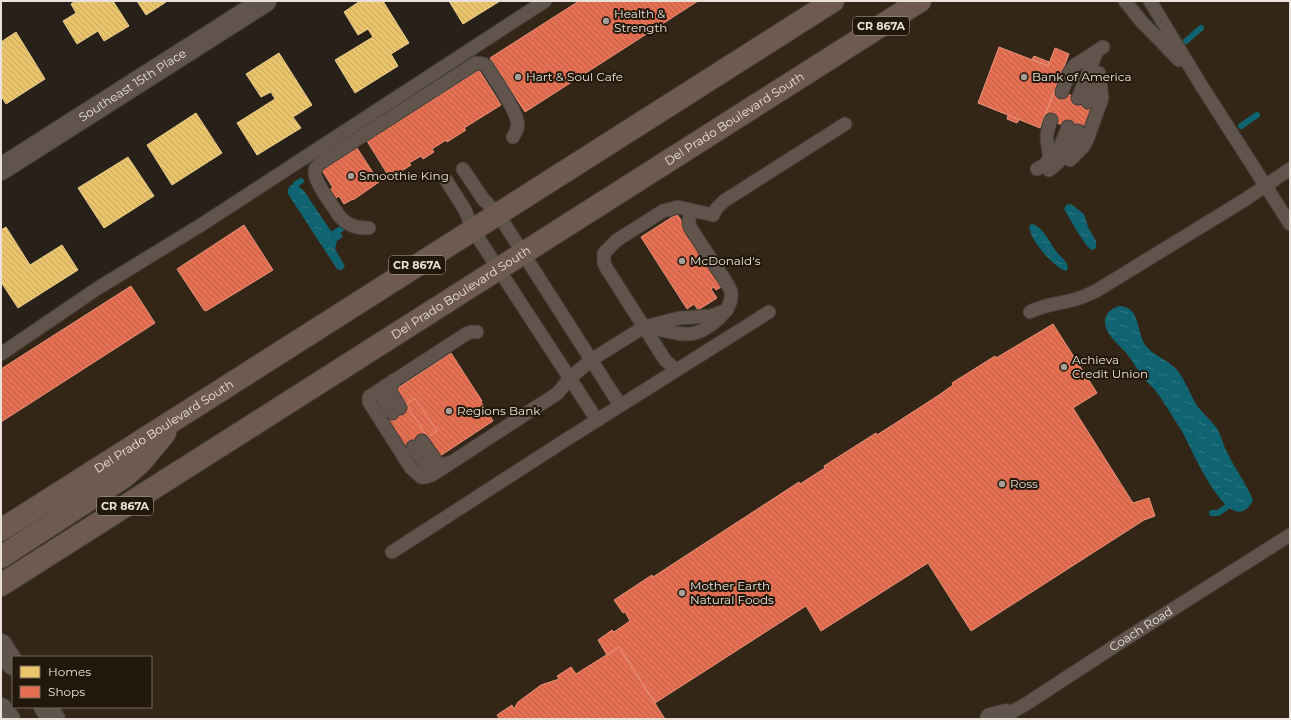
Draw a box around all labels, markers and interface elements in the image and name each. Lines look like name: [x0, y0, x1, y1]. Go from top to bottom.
place label: Health & Strength: [614, 6, 667, 35]
marker: Health & Strength: [601, 16, 611, 26]
road number: CR 867A: [853, 17, 909, 35]
street label: Southeast 15th Place: [76, 45, 189, 124]
place label: Hart & Soul Cafe: [526, 69, 623, 84]
street label: Del Prado Boulevard South: [662, 69, 807, 168]
place label: Bank of America: [1032, 69, 1132, 84]
marker: Hart & Soul Cafe: [513, 72, 523, 82]
marker: Bank of America: [1019, 72, 1029, 82]
place label: Smoothie King: [359, 168, 449, 183]
marker: Smoothie King: [346, 171, 356, 181]
street label: Del Prado Boulevard South: [388, 242, 533, 342]
place label: McDonald's: [690, 253, 761, 268]
road number: CR 867A: [389, 256, 445, 274]
marker: McDonald's: [677, 256, 687, 266]
place label: Achieva Credit Union: [1072, 352, 1148, 381]
marker: Achieva Credit Union: [1059, 362, 1069, 372]
street label: Del Prado Boulevard South: [91, 376, 236, 476]
place label: Regions Bank: [457, 403, 541, 418]
marker: Regions Bank: [444, 406, 454, 416]
place label: Ross: [1010, 476, 1038, 491]
marker: Ross: [997, 479, 1007, 489]
road number: CR 867A: [97, 497, 153, 515]
place label: Mother Earth Natural Foods: [690, 578, 774, 607]
marker: Mother Earth Natural Foods: [677, 588, 687, 598]
street label: Coach Road: [1106, 603, 1175, 655]
legend: [12, 656, 152, 708]
text: Homes: [48, 664, 91, 679]
text: Shops: [48, 684, 85, 699]

